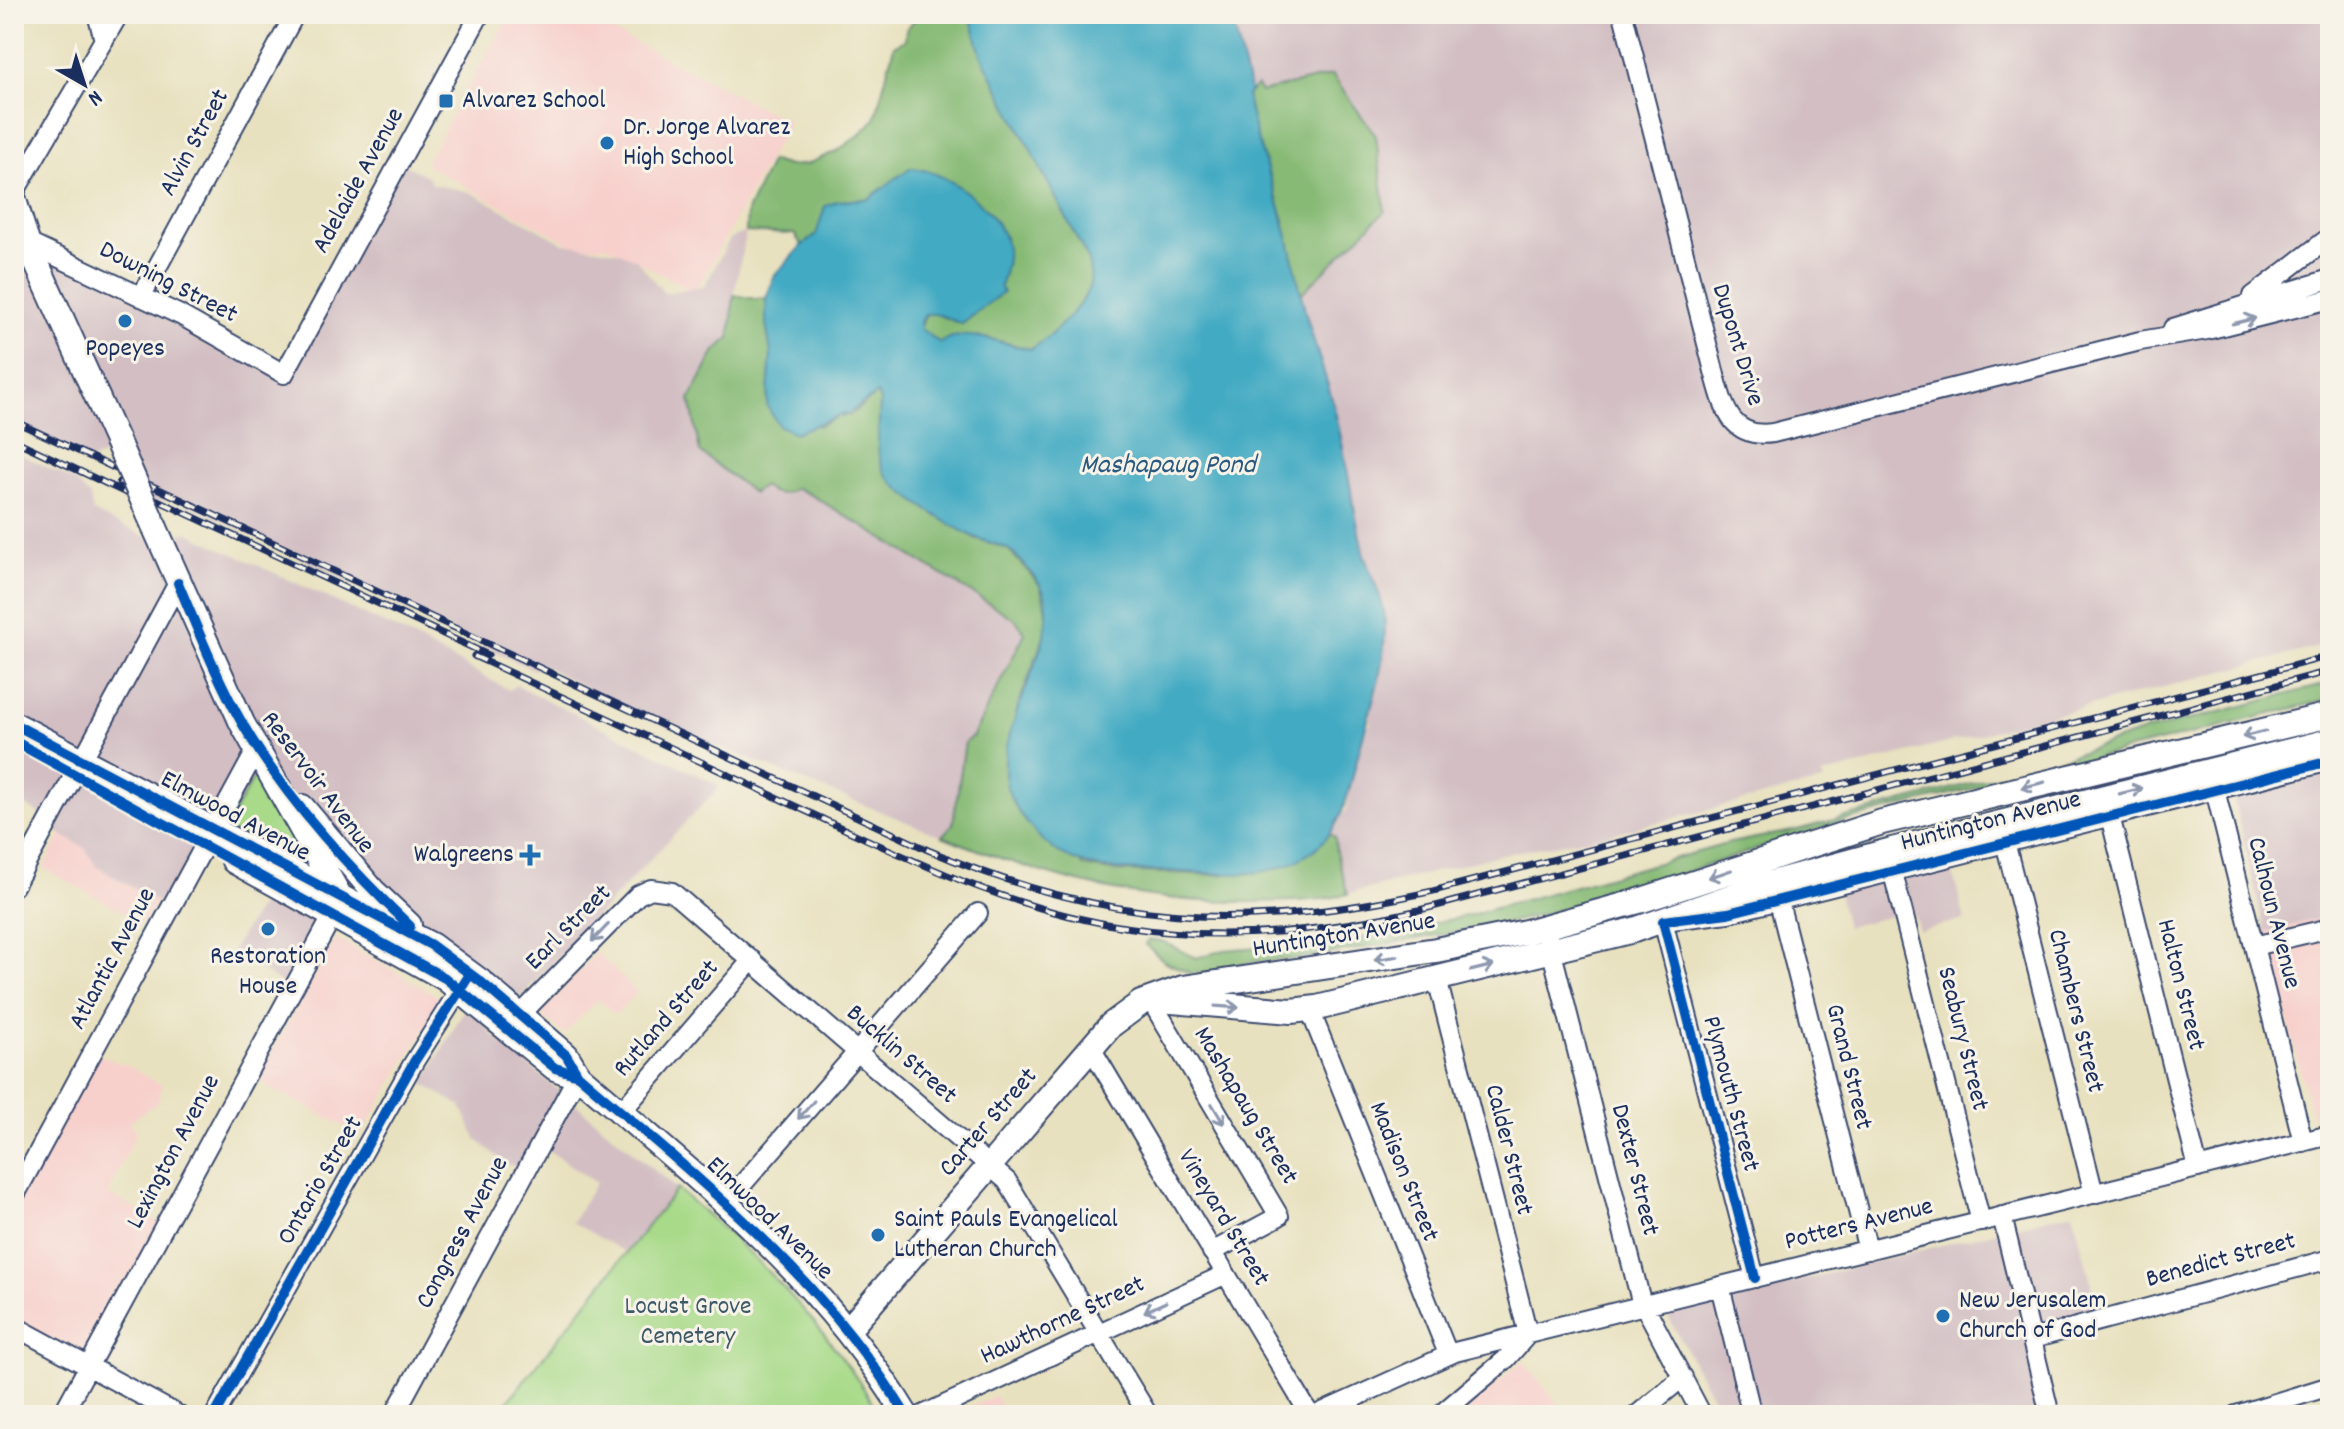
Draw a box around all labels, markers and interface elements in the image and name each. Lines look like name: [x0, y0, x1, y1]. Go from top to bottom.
north arrow: [44, 44, 124, 124]
text: N: [80, 81, 108, 112]
street label: Alvin Street: [150, 82, 240, 203]
place label: Alvarez School: [462, 83, 606, 120]
marker: Alvarez School: [437, 92, 455, 110]
street label: Adelaide Avenue: [304, 101, 414, 261]
place label: Dr. Jorge Alvarez High School: [623, 110, 790, 177]
marker: Dr. Jorge Alvarez High School: [598, 134, 616, 152]
street label: Downing Street: [92, 232, 244, 334]
street label: Dupont Drive: [1701, 279, 1773, 411]
marker: Popeyes: [116, 312, 134, 330]
one-way arrow: [2231, 312, 2257, 327]
place label: Popeyes: [85, 331, 165, 368]
water label: Mashapaug Pond: [1080, 447, 1260, 487]
street label: Reservoir Avenue: [251, 704, 383, 862]
one-way arrow: [2242, 727, 2268, 742]
street label: Elmwood Avenue: [153, 762, 317, 872]
one-way arrow: [2021, 778, 2047, 793]
street label: Huntington Avenue: [1897, 782, 2085, 862]
one-way arrow: [2117, 782, 2143, 797]
street label: Calhoun Avenue: [2236, 833, 2310, 993]
place label: Walgreens: [414, 837, 514, 874]
marker: Walgreens: [521, 846, 539, 864]
one-way arrow: [1707, 867, 1732, 882]
street label: Earl Street: [517, 876, 621, 980]
street label: Atlantic Avenue: [60, 881, 166, 1037]
street label: Huntington Avenue: [1250, 903, 1438, 969]
street label: Halton Street: [2146, 916, 2214, 1055]
marker: Restoration House: [259, 920, 277, 938]
one-way arrow: [591, 923, 610, 942]
street label: Chambers Street: [2037, 925, 2113, 1097]
place label: Restoration House: [210, 939, 326, 1006]
one-way arrow: [1374, 951, 1399, 966]
street label: Rutland Street: [605, 952, 729, 1086]
one-way arrow: [1469, 959, 1494, 974]
street label: Seabury Street: [1926, 963, 1998, 1115]
street label: Bucklin Street: [837, 996, 965, 1114]
one-way arrow: [1213, 1000, 1240, 1015]
street label: Grand Street: [1815, 1000, 1882, 1134]
street label: Plymouth Street: [1691, 1012, 1769, 1176]
street label: Mashapaug Street: [1183, 1020, 1307, 1192]
street label: Carter Street: [931, 1060, 1047, 1186]
street label: Lexington Avenue: [118, 1068, 230, 1236]
street label: Calder Street: [1474, 1081, 1542, 1220]
street label: Madison Street: [1358, 1096, 1448, 1248]
one-way arrow: [798, 1100, 816, 1120]
street label: Dexter Street: [1600, 1100, 1668, 1240]
one-way arrow: [1211, 1102, 1227, 1125]
street label: Ontario Street: [269, 1109, 373, 1253]
street label: Vineyard Street: [1167, 1142, 1279, 1294]
street label: Elmwood Avenue: [697, 1148, 841, 1290]
street label: Congress Avenue: [407, 1150, 519, 1316]
street label: Potters Avenue: [1781, 1189, 1937, 1261]
place label: Saint Pauls Evangelical Lutheran Church: [894, 1202, 1118, 1269]
street label: Benedict Street: [2142, 1223, 2300, 1299]
marker: Saint Pauls Evangelical Lutheran Church: [869, 1226, 887, 1244]
street label: Hawthorne Street: [975, 1267, 1152, 1375]
place label: New Jerusalem Church of God: [1959, 1283, 2106, 1350]
park label: Locust Grove Cemetery: [625, 1289, 751, 1356]
one-way arrow: [1143, 1301, 1168, 1316]
marker: New Jerusalem Church of God: [1934, 1307, 1952, 1325]

